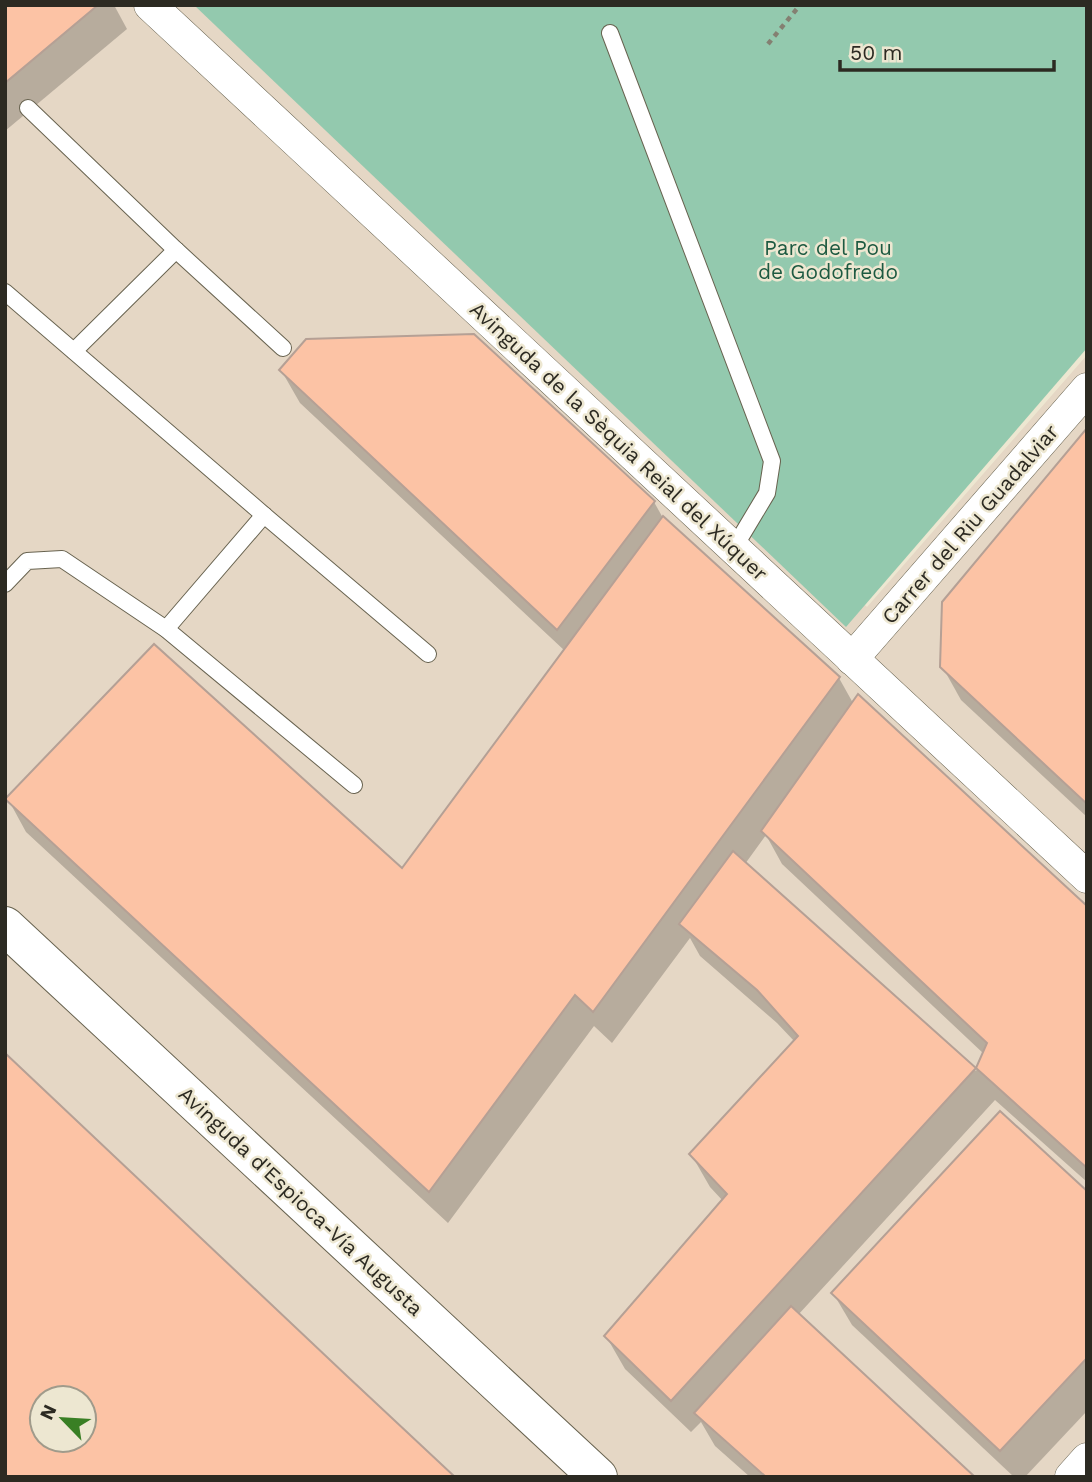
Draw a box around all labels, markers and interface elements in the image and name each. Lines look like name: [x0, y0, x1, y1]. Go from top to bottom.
scale bar: [840, 28, 1054, 72]
text: 50 m: [850, 40, 902, 65]
park label: Parc del Pou de Godofredo: [758, 235, 898, 284]
street label: Avinguda de la Sèquia Reial del Xúquer: [465, 296, 773, 586]
street label: Carrer del Riu Guadalviar: [877, 419, 1064, 629]
street label: Avinguda d'Espioca-Vía Augusta: [174, 1081, 428, 1321]
north arrow: [28, 1384, 98, 1454]
text: N: [35, 1401, 61, 1423]

